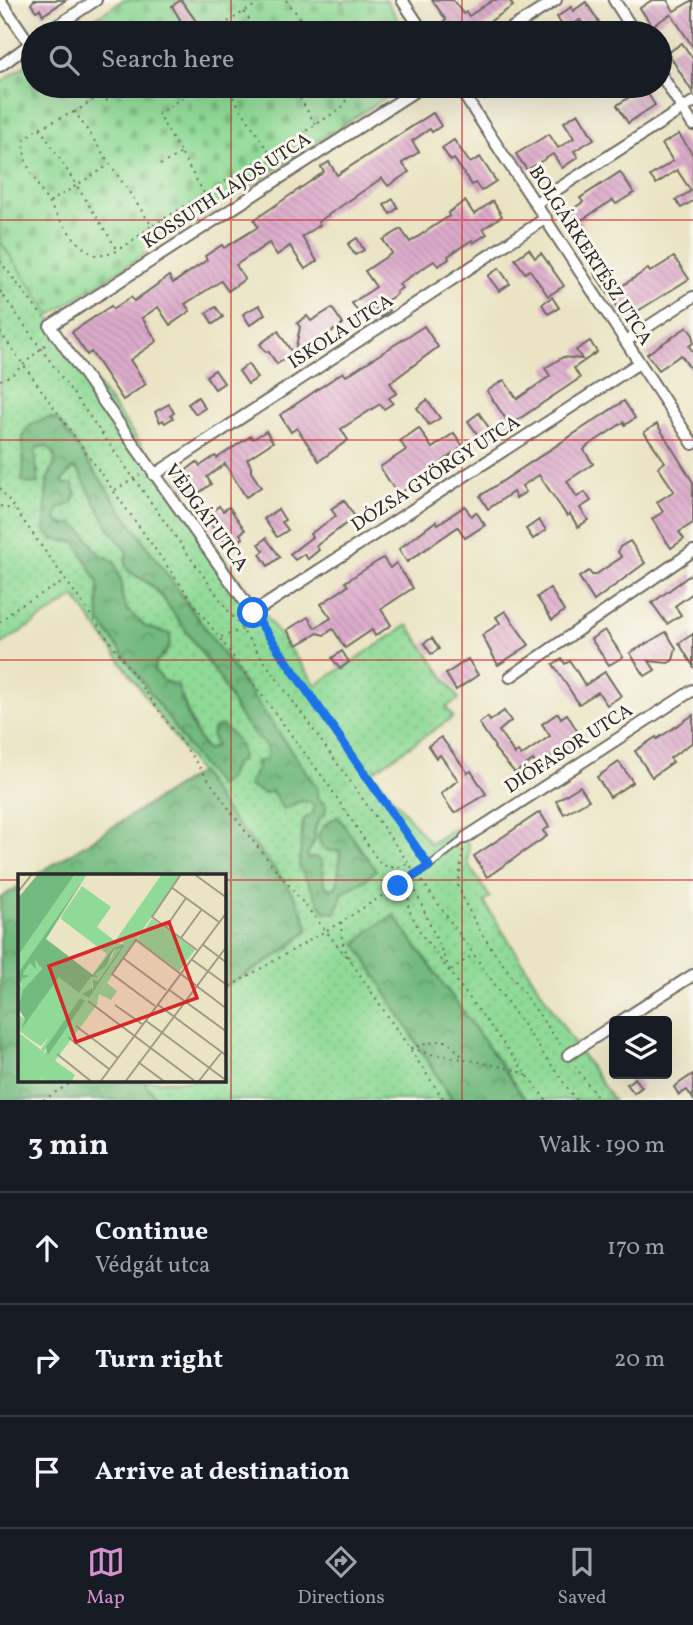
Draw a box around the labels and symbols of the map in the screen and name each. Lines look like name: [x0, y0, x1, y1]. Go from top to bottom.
street label: KOSSUTH LAJOS UTCA: [138, 127, 316, 255]
street label: BOLGÁRKERTÉSZ UTCA: [522, 161, 658, 351]
street label: ISKOLA UTCA: [283, 288, 399, 376]
street label: DÓZSA GYÖRGY UTCA: [347, 410, 525, 538]
street label: VÉDGÁT UTCA: [158, 459, 254, 577]
route start: [237, 597, 268, 628]
street label: DIÓFASOR UTCA: [500, 698, 638, 800]
route end: [382, 870, 413, 901]
inset map: [18, 874, 226, 1082]

